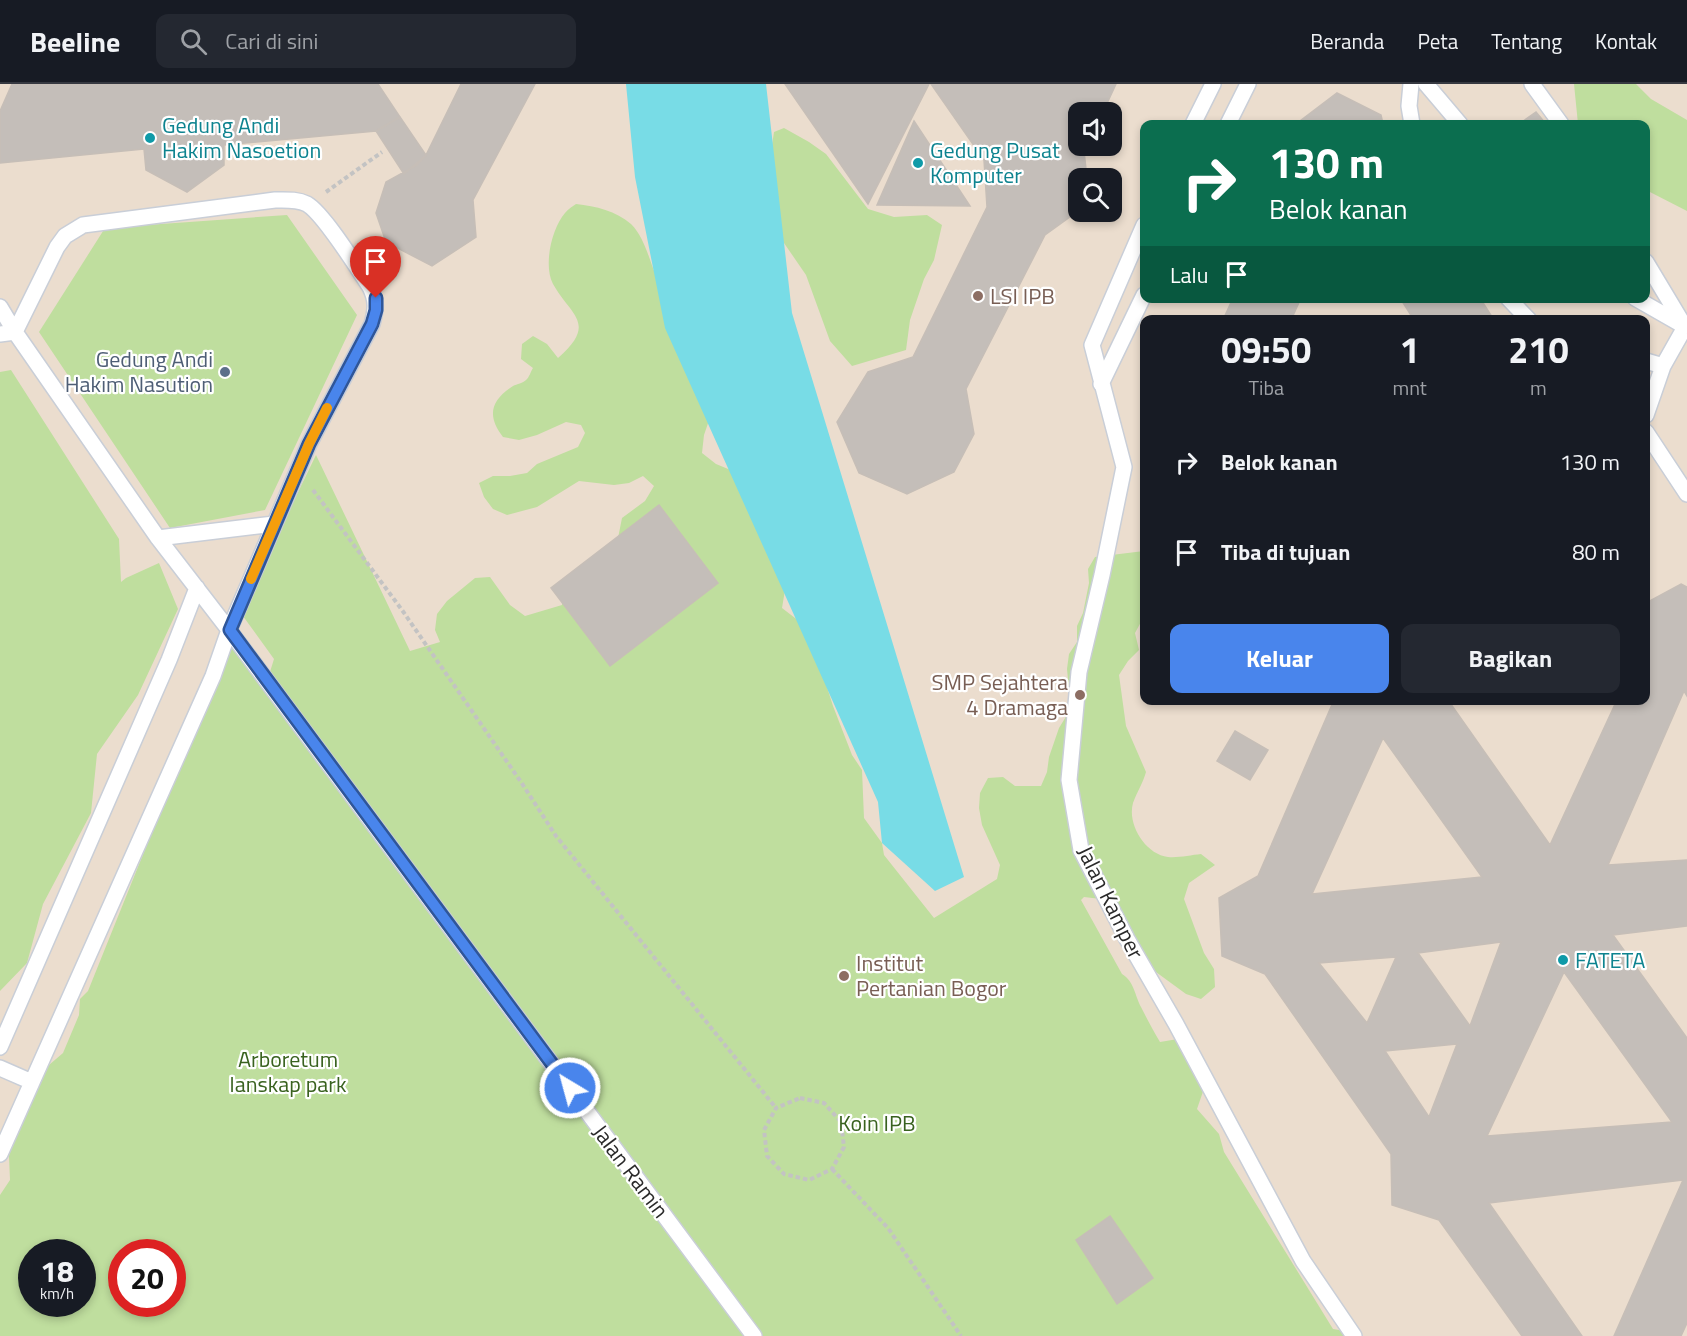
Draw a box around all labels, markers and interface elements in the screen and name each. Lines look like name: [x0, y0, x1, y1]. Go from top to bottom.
search box: [156, 14, 576, 68]
text: Beeline: [30, 20, 120, 63]
text: Cari di sini: [225, 24, 318, 58]
icon: search: [177, 25, 210, 58]
text: Beranda: [1310, 25, 1384, 57]
text: Peta: [1417, 25, 1458, 57]
text: Tentang: [1491, 25, 1562, 57]
text: Kontak: [1595, 25, 1657, 57]
map controls: [1068, 102, 1122, 222]
button: sound: [1068, 102, 1122, 156]
place label: Gedung Andi Hakim Nasoetion: [162, 108, 321, 167]
text: 130 m: [1269, 130, 1384, 194]
marker: Gedung Andi Hakim Nasoetion: [143, 131, 157, 145]
place label: Gedung Pusat Komputer: [930, 133, 1060, 192]
icon: right: [1170, 144, 1248, 222]
marker: Gedung Pusat Komputer: [911, 156, 925, 170]
button: search: [1068, 168, 1122, 222]
text: Belok kanan: [1269, 188, 1408, 229]
pin: [350, 236, 401, 298]
icon: arrive: [359, 245, 392, 278]
text: Lalu: [1170, 258, 1208, 292]
icon: arrive: [1220, 258, 1253, 291]
place label: LSI IPB: [990, 279, 1055, 313]
marker: LSI IPB: [971, 289, 985, 303]
text: 09:50: [1221, 322, 1311, 377]
text: 1: [1400, 322, 1420, 377]
text: 210: [1508, 322, 1569, 377]
place label: Gedung Andi Hakim Nasution: [65, 342, 213, 401]
marker: Gedung Andi Hakim Nasution: [218, 365, 232, 379]
text: Tiba: [1249, 372, 1284, 403]
text: mnt: [1392, 372, 1427, 403]
text: m: [1530, 372, 1547, 403]
text: Belok kanan: [1221, 445, 1338, 479]
text: 130 m: [1560, 445, 1620, 479]
icon: right: [1170, 446, 1203, 479]
text: Tiba di tujuan: [1221, 535, 1350, 569]
text: 80 m: [1572, 535, 1620, 569]
icon: arrive: [1170, 536, 1203, 569]
button: Keluar: [1170, 624, 1389, 693]
button: Bagikan: [1401, 624, 1620, 693]
place label: SMP Sejahtera 4 Dramaga: [932, 665, 1068, 724]
marker: SMP Sejahtera 4 Dramaga: [1073, 688, 1087, 702]
street label: Jalan Kamper: [1069, 840, 1153, 965]
place label: FATETA: [1575, 943, 1645, 977]
place label: Institut Pertanian Bogor: [856, 946, 1007, 1005]
marker: FATETA: [1556, 953, 1570, 967]
marker: Institut Pertanian Bogor: [837, 969, 851, 983]
park label: Arboretum lanskap park: [230, 1042, 347, 1101]
position arrow: [538, 1056, 602, 1120]
park label: Koin IPB: [838, 1106, 916, 1140]
street label: Jalan Ramin: [584, 1117, 678, 1225]
speed limit sign: 20: [108, 1239, 186, 1317]
text: 18: [40, 1248, 74, 1294]
text: km/h: [40, 1282, 74, 1305]

